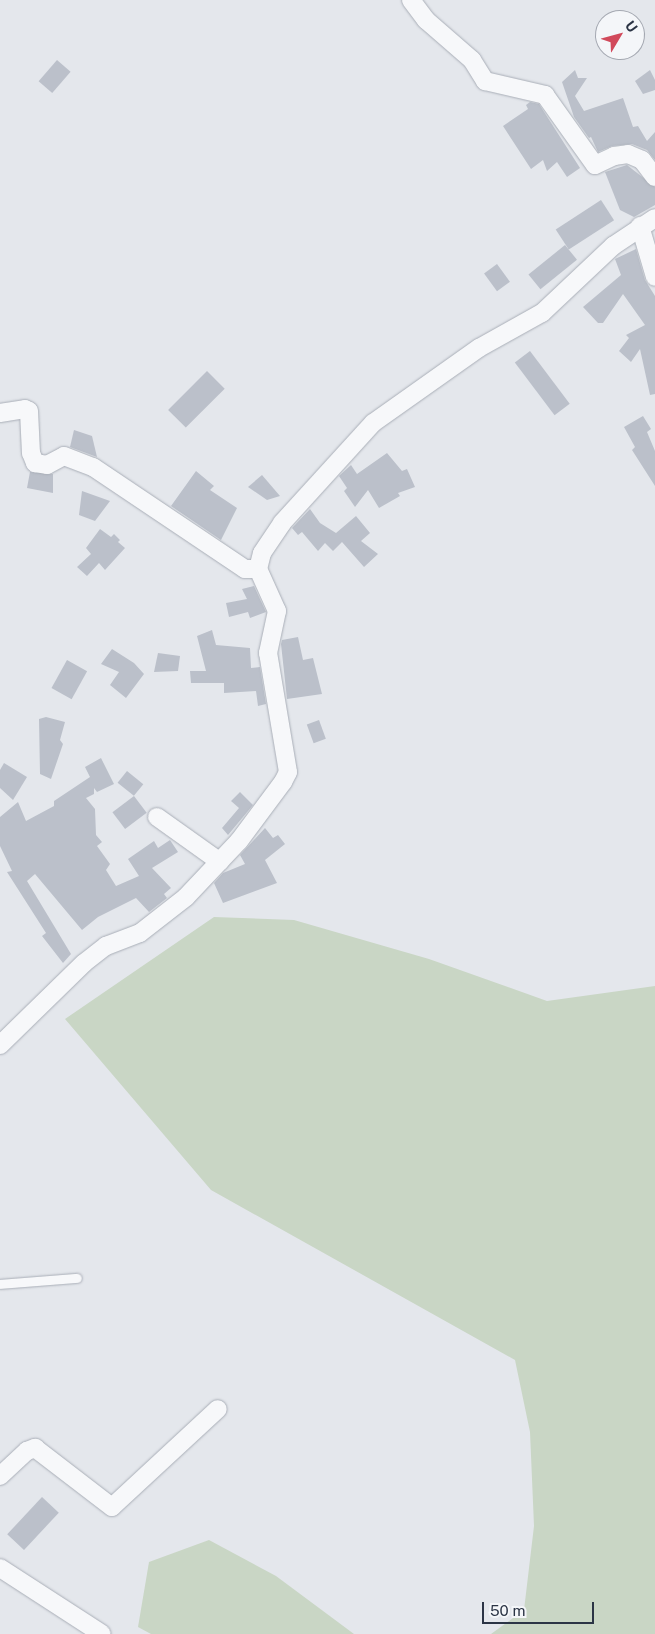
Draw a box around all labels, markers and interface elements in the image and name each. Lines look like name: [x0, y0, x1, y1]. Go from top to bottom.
north arrow: [595, 10, 645, 60]
text: U: [622, 18, 641, 35]
scale bar: [485, 1592, 598, 1624]
text: 50 m: [490, 1602, 525, 1619]

